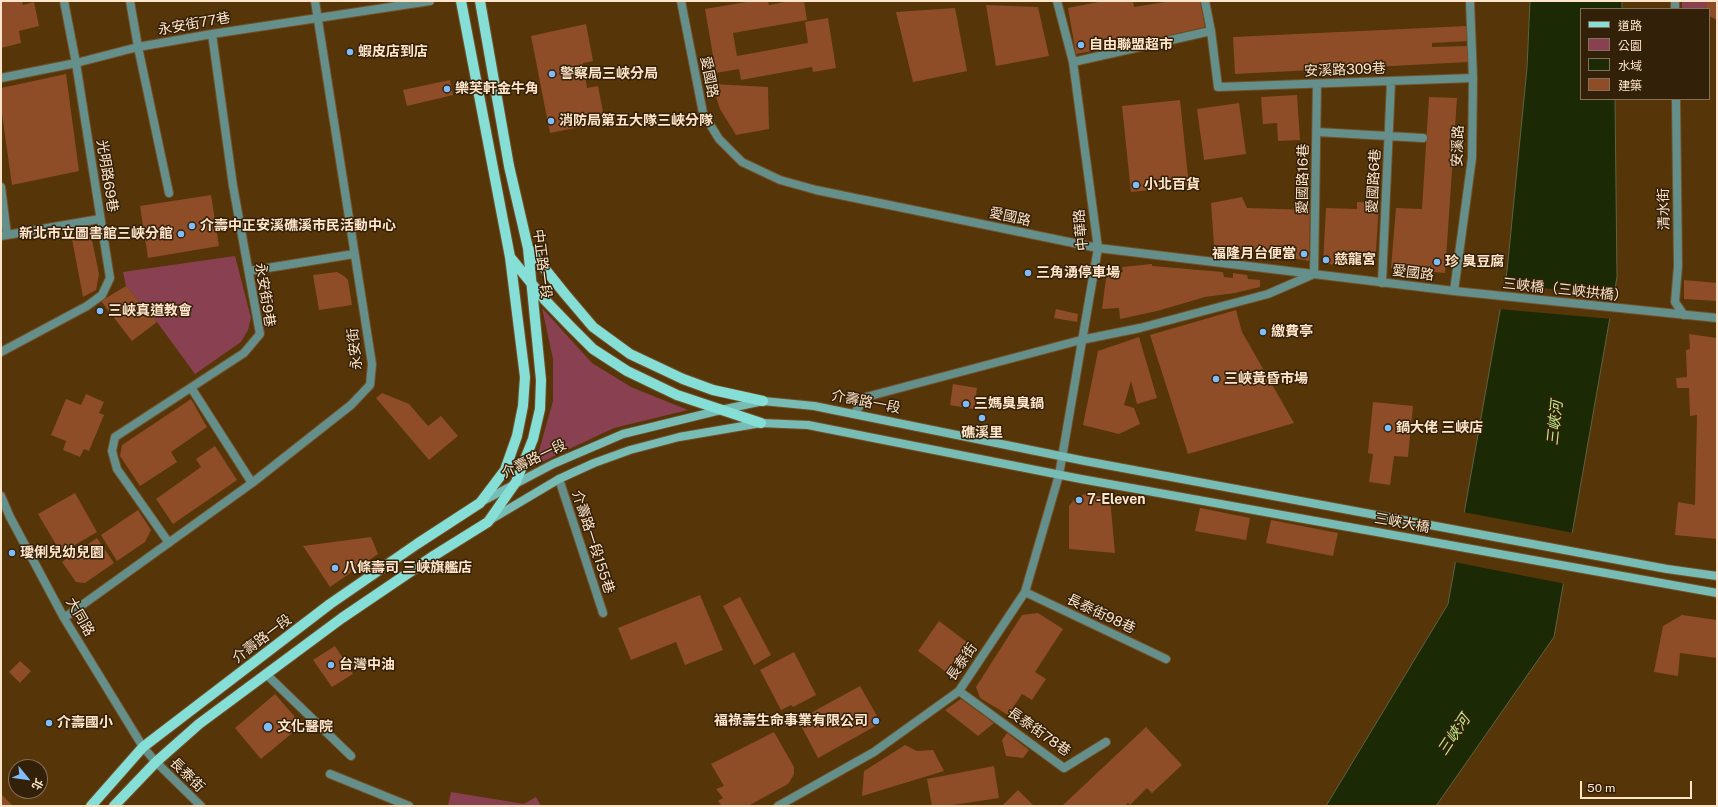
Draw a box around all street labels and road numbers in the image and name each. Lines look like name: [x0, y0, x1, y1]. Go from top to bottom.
street label: 永安街77巷: [157, 9, 231, 39]
street label: 愛國路: [697, 55, 721, 99]
street label: 安溪路309巷: [1304, 60, 1386, 80]
street label: 安溪路: [1449, 125, 1467, 167]
street label: 光明路69巷: [93, 138, 121, 214]
street label: 愛國路16巷: [1294, 144, 1312, 214]
street label: 愛國路6巷: [1364, 148, 1384, 214]
street label: 清水街: [1655, 188, 1673, 230]
street label: 愛國路: [988, 204, 1032, 230]
street label: 中華路: [1071, 208, 1091, 252]
street label: 中正路一段: [529, 228, 555, 300]
street label: 永安街9巷: [252, 262, 278, 328]
street label: 愛國路: [1391, 262, 1435, 284]
street label: 三峽橋（三峽拱橋）: [1501, 275, 1629, 305]
street label: 永安街: [344, 327, 366, 371]
street label: 介壽路一段: [830, 387, 902, 417]
street label: 介壽路一段: [499, 436, 569, 482]
street label: 介壽路一段155巷: [568, 488, 618, 596]
street label: 三峽大橋: [1373, 510, 1431, 536]
street label: 長泰街98巷: [1064, 591, 1138, 637]
street label: 大同路: [62, 595, 98, 639]
street label: 介壽路一段: [229, 611, 295, 667]
street label: 長泰街: [943, 640, 981, 684]
street label: 長泰街78巷: [1004, 704, 1074, 760]
street label: 長泰街: [166, 754, 208, 796]

